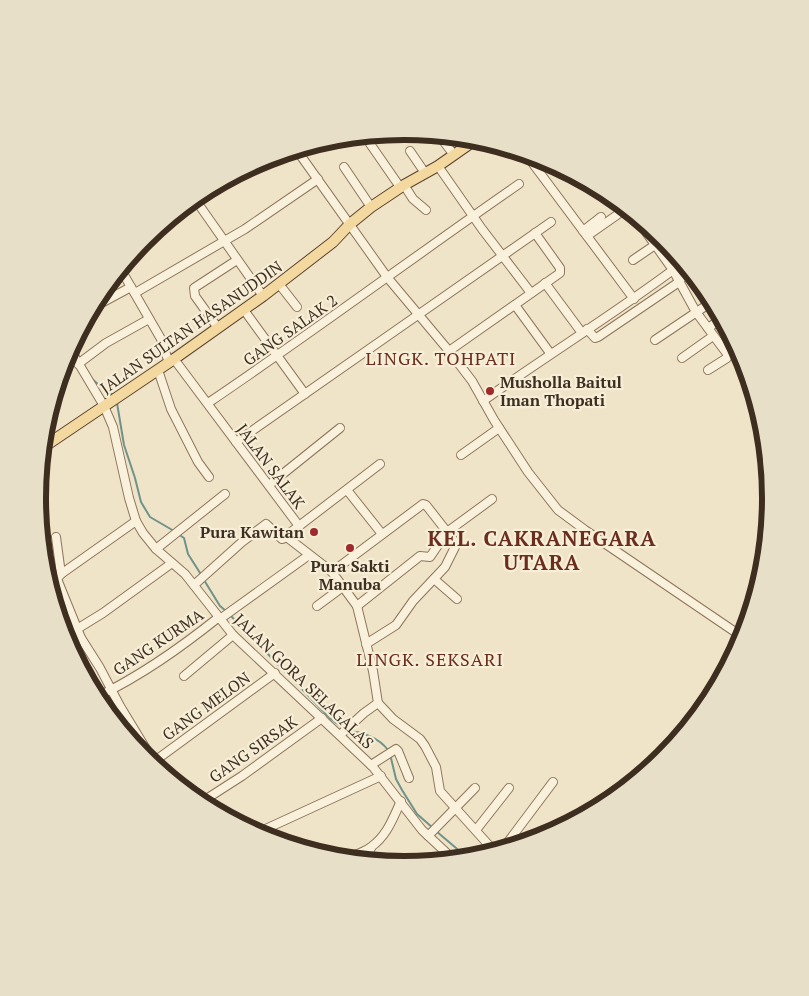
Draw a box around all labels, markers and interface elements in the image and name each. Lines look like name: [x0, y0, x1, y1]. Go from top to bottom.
street label: JALAN SULTAN HASANUDDIN: [95, 255, 287, 399]
street label: GANG SALAK 2: [238, 289, 342, 371]
district label: LINGK. TOHPATI: [366, 346, 516, 370]
place label: Musholla Baitul Iman Thopati: [500, 371, 622, 411]
marker: Musholla Baitul Iman Thopati: [484, 385, 496, 397]
street label: JALAN SALAK: [232, 419, 311, 514]
place label: Pura Kawitan: [200, 521, 305, 543]
district label: KEL. CAKRANEGARA UTARA: [427, 524, 657, 576]
marker: Pura Kawitan: [308, 526, 320, 538]
marker: Pura Sakti Manuba: [344, 542, 356, 554]
place label: Pura Sakti Manuba: [310, 555, 390, 595]
street label: GANG KURMA: [108, 604, 208, 680]
street label: JALAN GORA SELAGALAS: [229, 608, 379, 754]
district label: LINGK. SEKSARI: [356, 647, 504, 671]
street label: GANG MELON: [158, 666, 255, 745]
street label: GANG SIRSAK: [205, 710, 302, 787]

